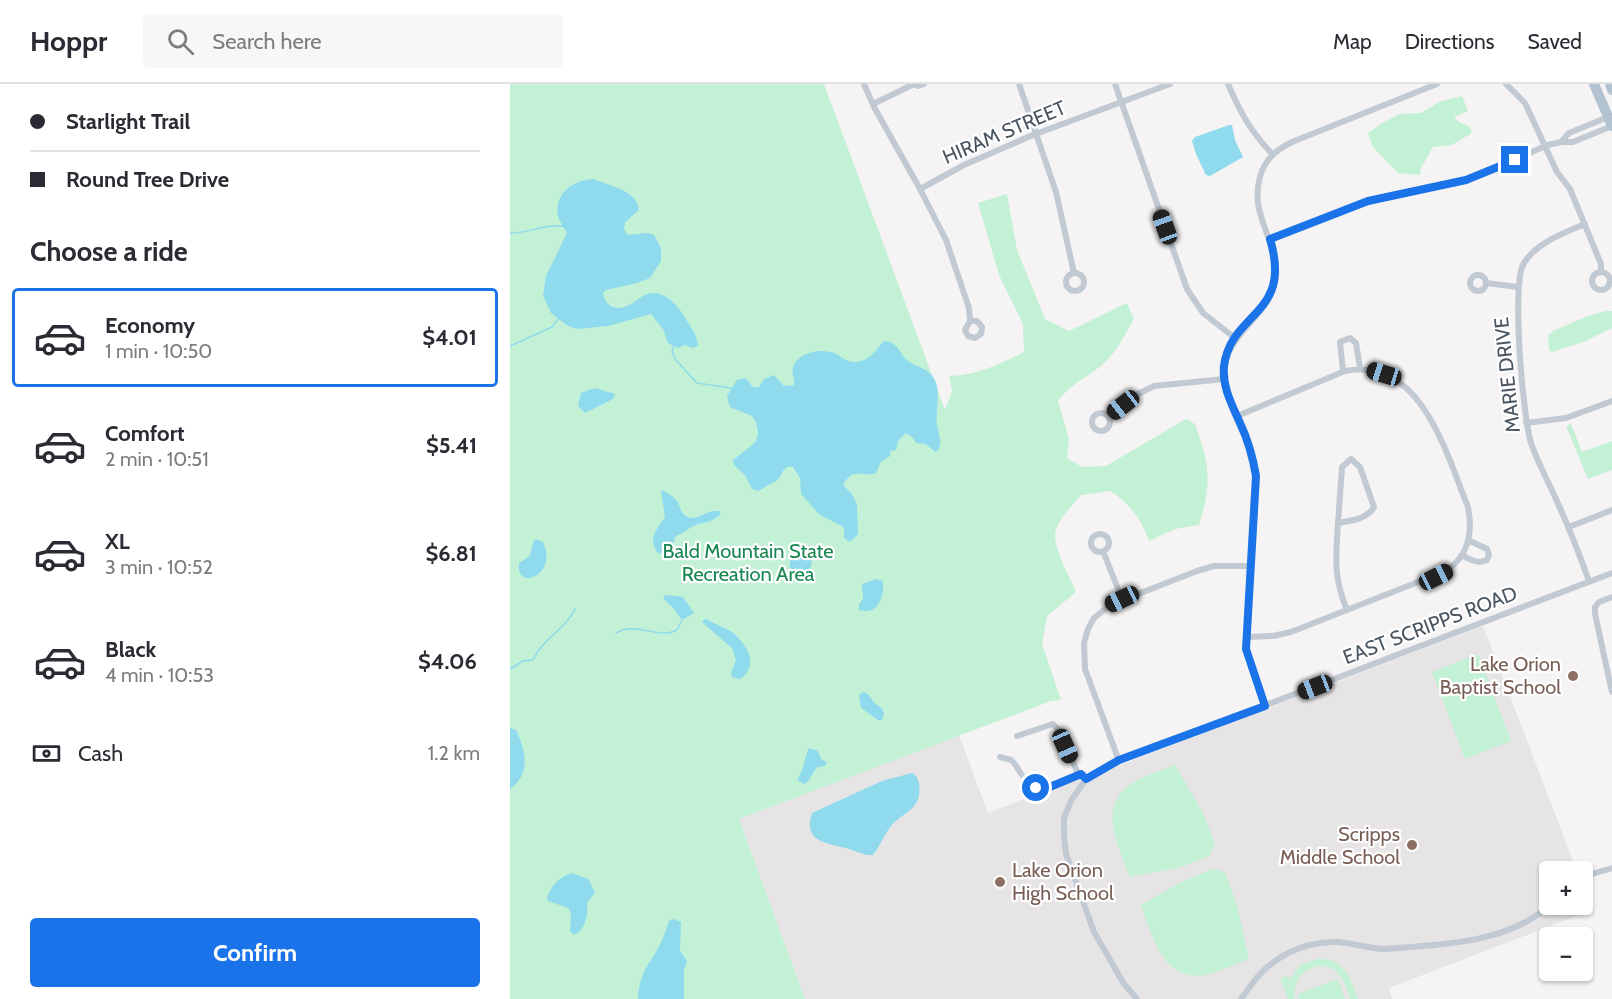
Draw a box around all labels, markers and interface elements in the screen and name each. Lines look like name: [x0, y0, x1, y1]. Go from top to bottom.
search box: [143, 14, 563, 68]
text: Hoppr: [30, 24, 107, 58]
icon: search: [164, 25, 197, 58]
text: Search here: [212, 28, 322, 55]
text: Map: [1333, 29, 1372, 54]
text: Directions: [1405, 29, 1494, 54]
text: Saved: [1527, 29, 1582, 54]
street label: HIRAM STREET: [939, 95, 1070, 169]
text: Starlight Trail: [66, 108, 190, 135]
route end: [1501, 146, 1528, 173]
text: Round Tree Drive: [66, 166, 229, 193]
car: [1150, 207, 1180, 247]
text: Choose a ride: [30, 235, 188, 268]
icon: car: [33, 311, 87, 365]
text: Economy: [105, 312, 195, 339]
street label: MARIE DRIVE: [1489, 316, 1525, 434]
text: $4.01: [422, 324, 477, 351]
text: 1 min · 10:50: [105, 339, 212, 363]
car: [1364, 360, 1404, 388]
car: [1103, 387, 1143, 423]
icon: car: [33, 419, 87, 473]
text: Comfort: [105, 420, 184, 447]
text: $5.41: [426, 432, 477, 459]
text: 2 min · 10:51: [105, 447, 209, 471]
icon: car: [33, 527, 87, 581]
text: XL: [105, 528, 130, 555]
park label: Bald Mountain State Recreation Area: [663, 539, 833, 586]
text: $6.81: [426, 540, 477, 567]
text: 3 min · 10:52: [105, 555, 213, 579]
car: [1416, 561, 1456, 593]
street label: EAST SCRIPPS ROAD: [1340, 581, 1520, 669]
car: [1102, 583, 1142, 615]
icon: car: [33, 635, 87, 689]
text: Black: [105, 636, 156, 663]
text: $4.06: [418, 648, 477, 675]
place label: Lake Orion Baptist School: [1440, 652, 1561, 699]
text: 4 min · 10:53: [105, 663, 214, 687]
marker: Lake Orion Baptist School: [1566, 669, 1580, 683]
car: [1295, 672, 1335, 702]
car: [1049, 726, 1081, 766]
icon: cash: [30, 737, 63, 770]
text: Cash: [78, 740, 123, 767]
text: 1.2 km: [428, 741, 480, 765]
route start: [1022, 774, 1049, 801]
place label: Scripps Middle School: [1280, 822, 1400, 869]
marker: Scripps Middle School: [1405, 838, 1419, 852]
place label: Lake Orion High School: [1012, 858, 1114, 905]
map controls: [1539, 861, 1593, 981]
button: +: [1539, 861, 1593, 915]
marker: Lake Orion High School: [993, 875, 1007, 889]
button: Confirm: [30, 918, 480, 987]
button: −: [1539, 927, 1593, 981]

